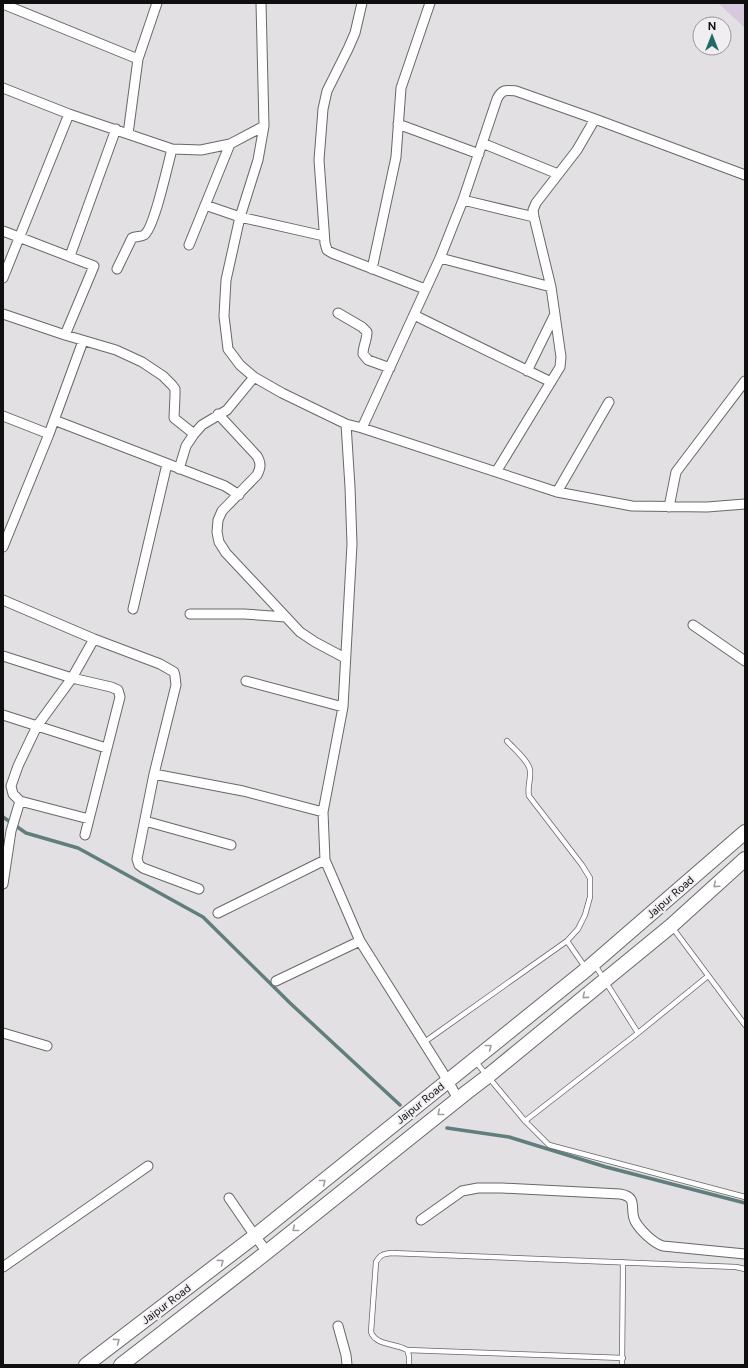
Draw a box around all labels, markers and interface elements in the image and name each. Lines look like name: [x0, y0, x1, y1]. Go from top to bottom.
north arrow: [692, 16, 732, 56]
text: N: [708, 20, 716, 33]
street label: Jaipur Road: [644, 873, 697, 921]
one-way arrow: [713, 880, 721, 888]
one-way arrow: [582, 992, 589, 999]
one-way arrow: [484, 1044, 491, 1051]
street label: Jaipur Road: [394, 1080, 447, 1127]
one-way arrow: [438, 1109, 445, 1116]
one-way arrow: [318, 1179, 325, 1186]
one-way arrow: [293, 1225, 300, 1232]
one-way arrow: [216, 1260, 223, 1267]
street label: Jaipur Road: [139, 1282, 193, 1327]
one-way arrow: [113, 1339, 120, 1346]

